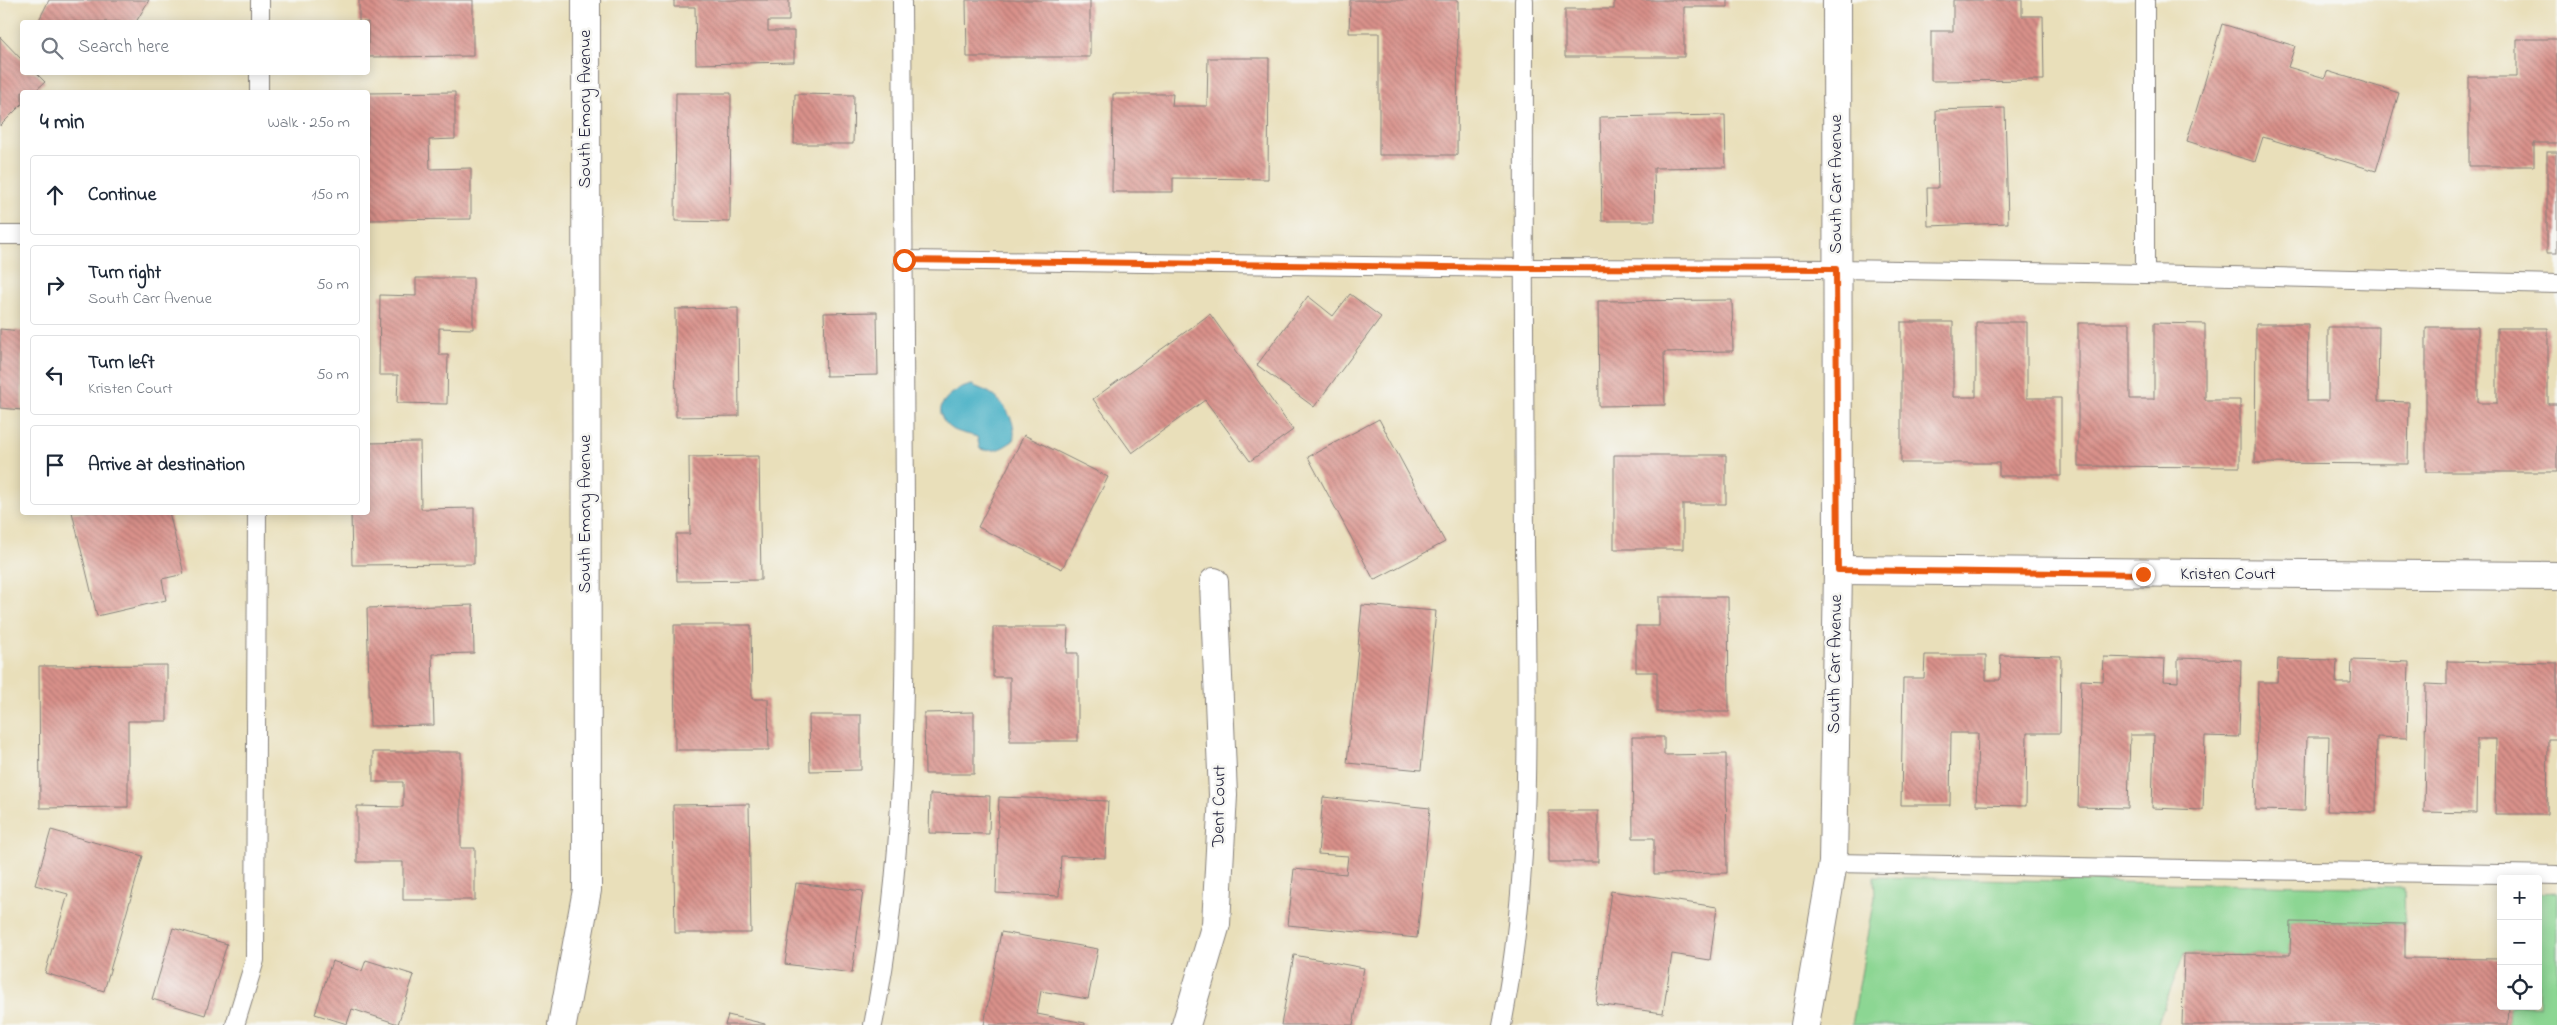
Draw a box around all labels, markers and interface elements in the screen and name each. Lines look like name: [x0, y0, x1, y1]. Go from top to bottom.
search box: [20, 20, 370, 75]
street label: South Emory Avenue: [573, 29, 599, 188]
icon: search: [38, 34, 66, 62]
text: Search here: [78, 34, 169, 61]
text: 4 min: [40, 108, 84, 138]
text: Walk · 250 m: [267, 111, 350, 135]
street label: South Carr Avenue: [1824, 113, 1850, 254]
icon: ahead: [41, 181, 69, 209]
text: Continue: [88, 182, 156, 209]
text: 150 m: [311, 183, 349, 207]
route start: [893, 249, 916, 272]
text: Turn right: [88, 260, 161, 287]
icon: right: [41, 271, 69, 299]
text: 50 m: [317, 273, 349, 297]
text: South Carr Avenue: [88, 287, 212, 311]
text: Turn left: [88, 350, 155, 377]
icon: left: [41, 361, 69, 389]
text: 50 m: [317, 363, 349, 387]
text: Kristen Court: [88, 377, 173, 401]
street label: South Emory Avenue: [573, 434, 599, 593]
icon: arrive: [41, 451, 69, 479]
text: Arrive at destination: [88, 452, 245, 479]
street label: Kristen Court: [2180, 562, 2276, 588]
route end: [2132, 563, 2155, 586]
street label: South Carr Avenue: [1822, 593, 1850, 734]
street label: Dent Court: [1206, 765, 1234, 848]
map controls: [2497, 875, 2542, 1010]
button: +: [2497, 875, 2542, 920]
button: −: [2497, 920, 2542, 965]
button: locate: [2497, 965, 2542, 1010]

